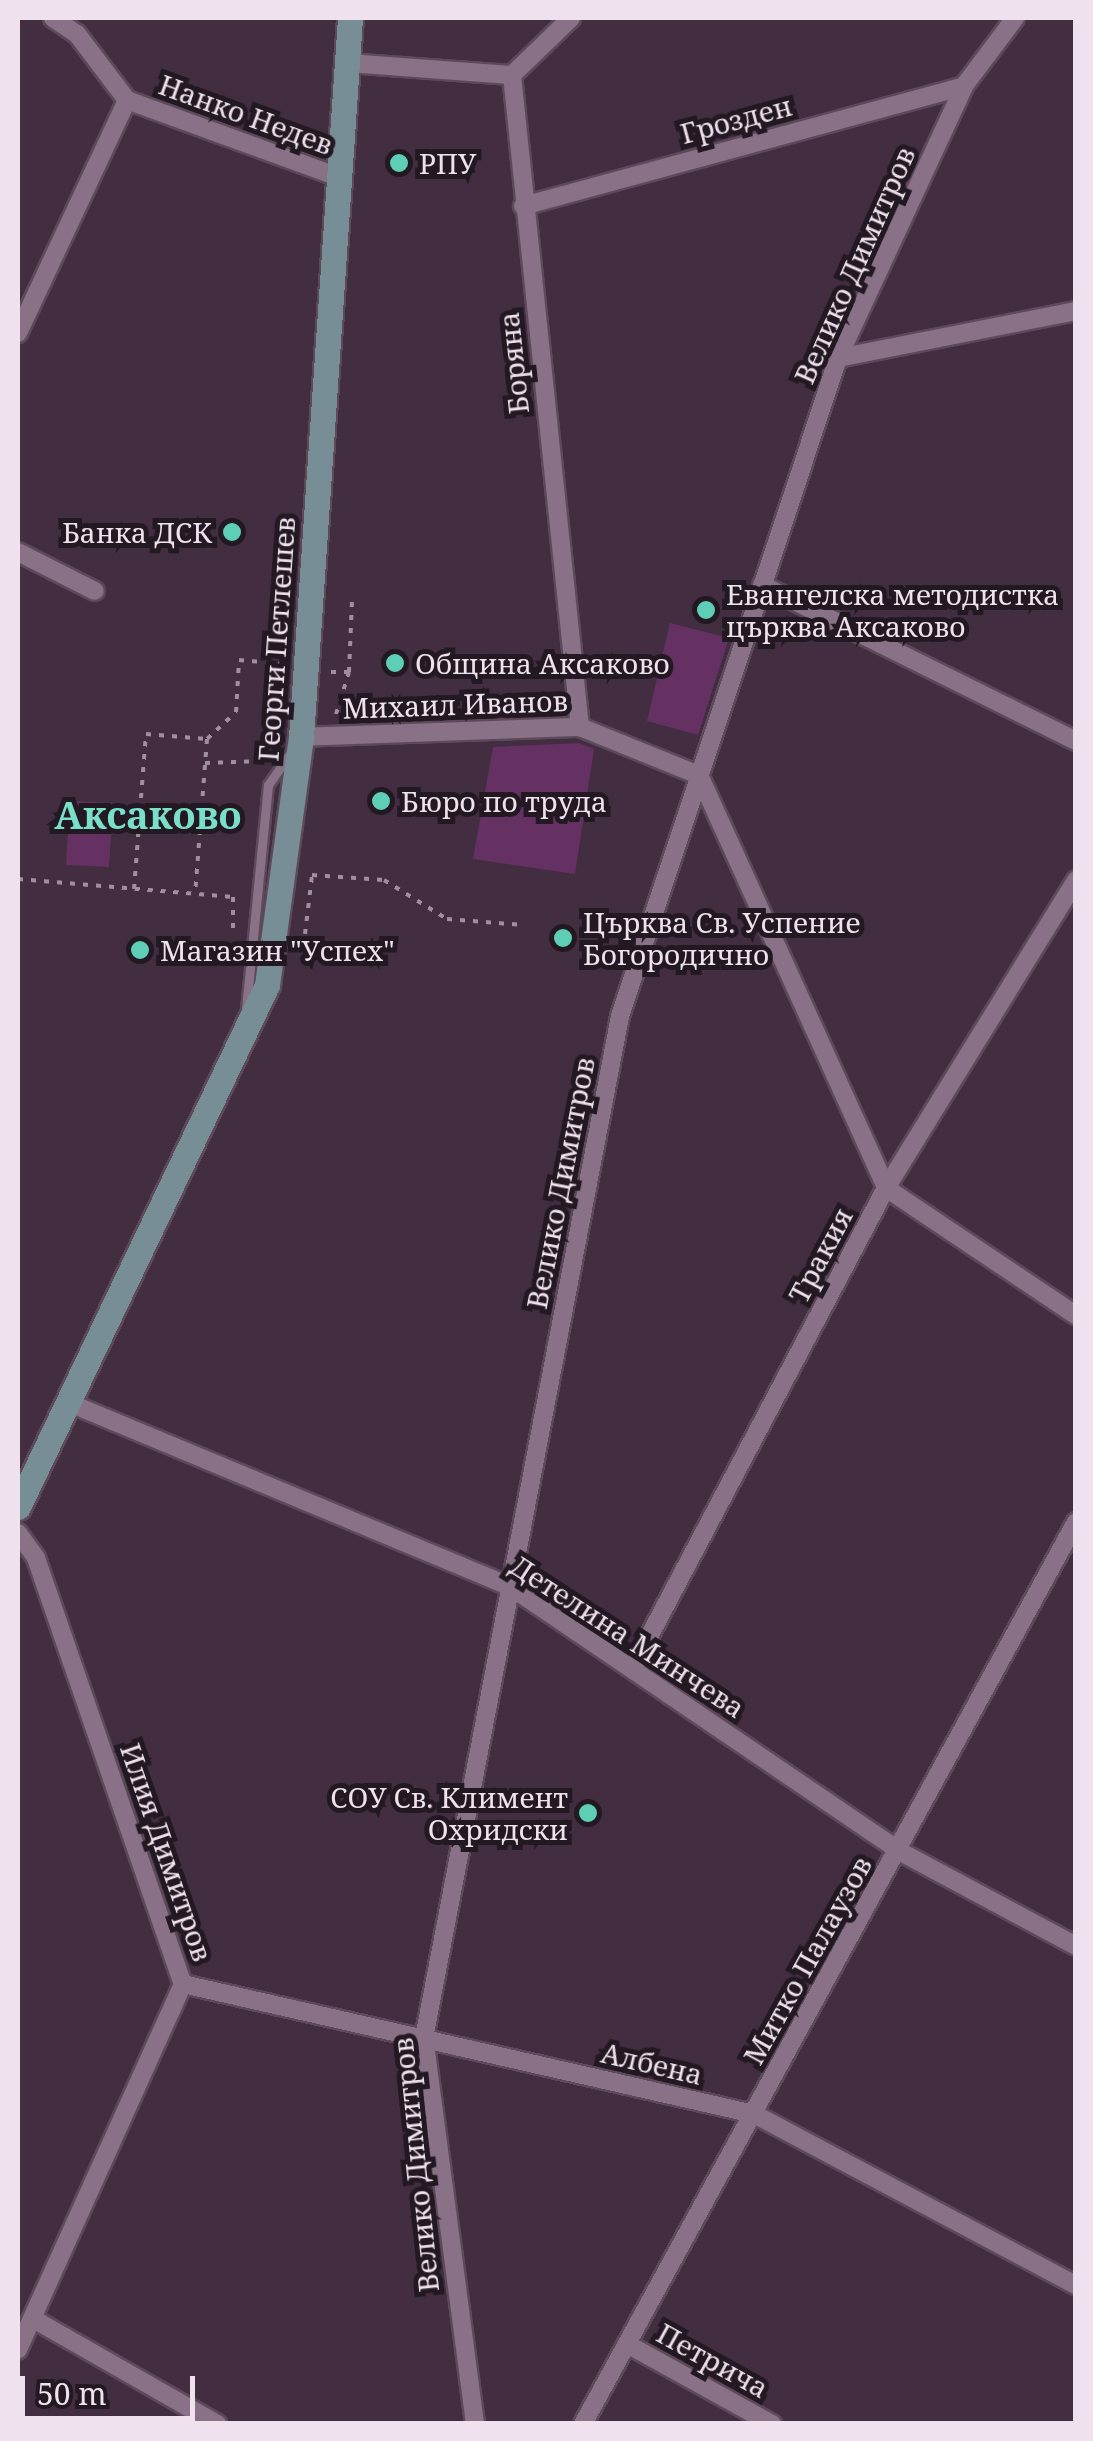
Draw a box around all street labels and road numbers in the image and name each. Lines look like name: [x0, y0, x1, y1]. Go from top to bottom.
street label: Нанко Недев: [155, 67, 337, 161]
street label: Грозден: [677, 88, 795, 150]
street label: Велико Димитров: [787, 141, 921, 389]
street label: Боряна: [491, 310, 535, 416]
street label: Георги Петлешев: [251, 516, 301, 762]
street label: Михаил Иванов: [342, 683, 568, 725]
street label: Велико Димитров: [519, 1054, 601, 1312]
street label: Тракия: [781, 1202, 859, 1308]
street label: Детелина Минчева: [505, 1548, 751, 1724]
street label: Илия Димитров: [114, 1739, 220, 1965]
street label: Митко Палаузов: [736, 1850, 878, 2070]
street label: Албена: [598, 2035, 706, 2091]
street label: Велико Димитров: [385, 2036, 445, 2294]
street label: Петрича: [651, 2316, 775, 2404]

